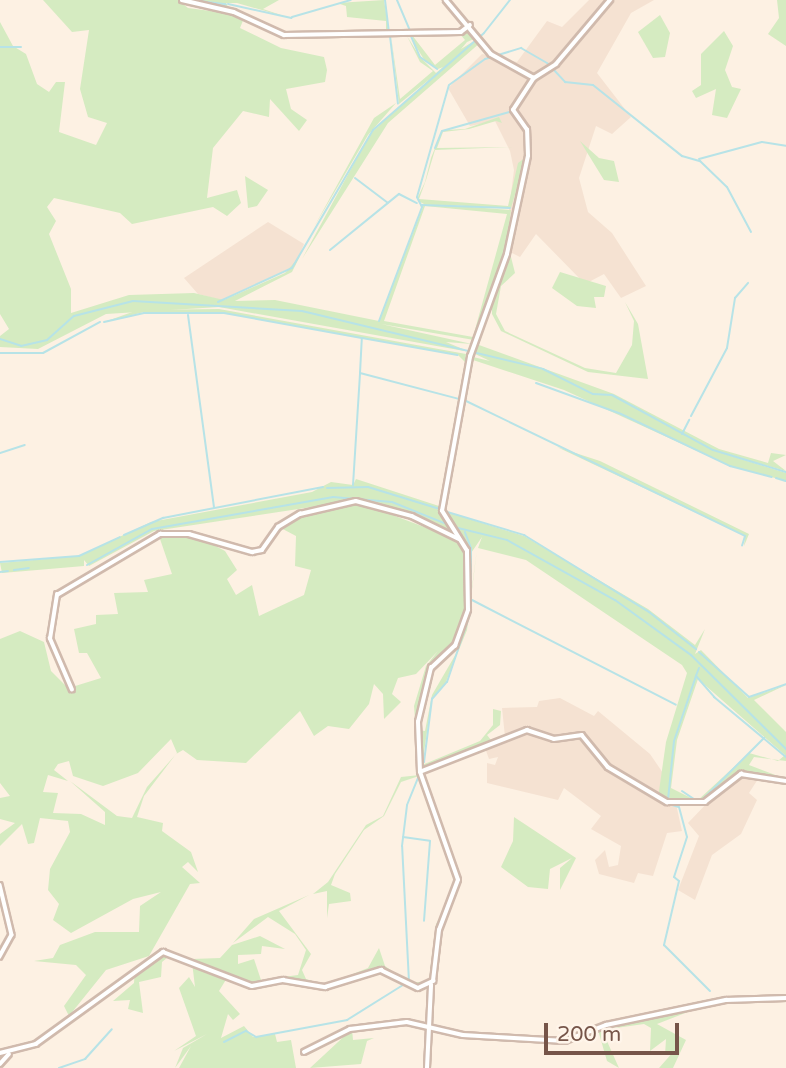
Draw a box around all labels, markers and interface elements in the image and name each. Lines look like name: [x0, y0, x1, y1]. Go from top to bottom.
scale bar: [548, 1009, 683, 1052]
text: 200 m: [557, 1022, 621, 1047]

